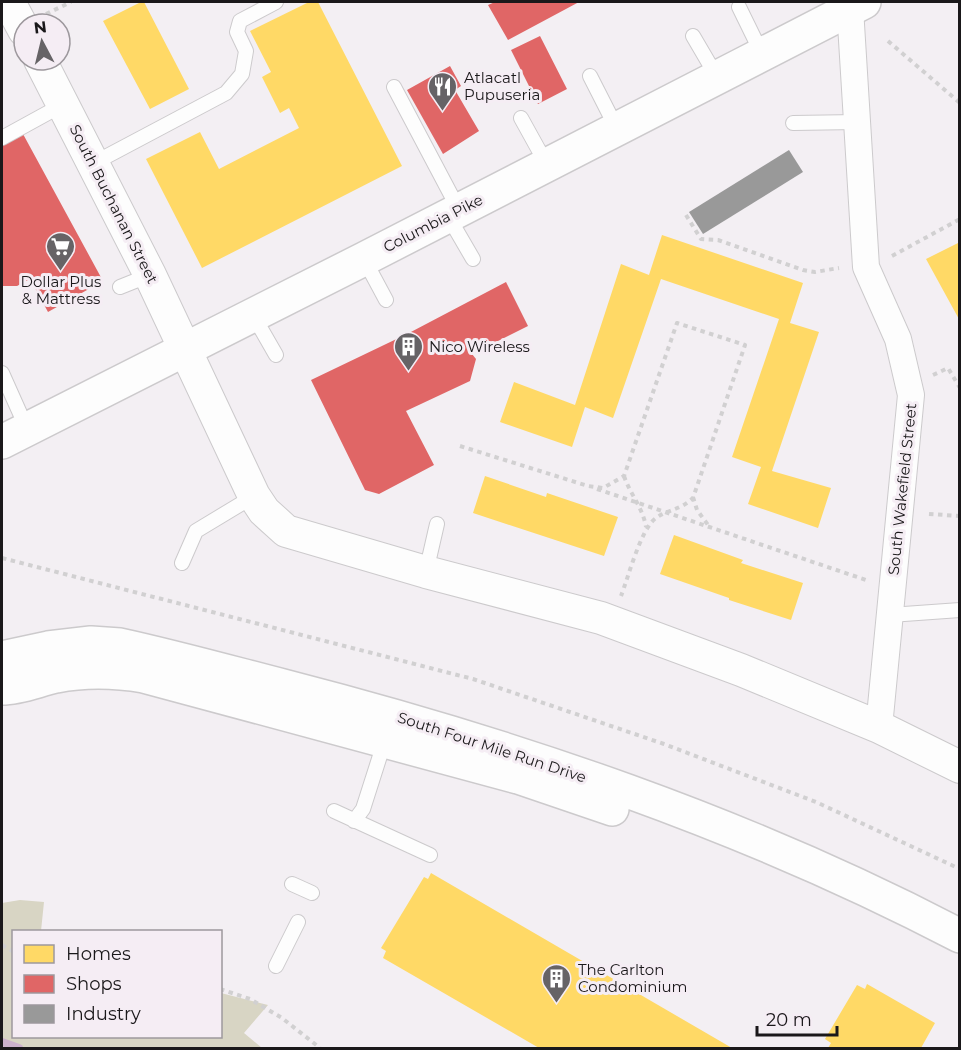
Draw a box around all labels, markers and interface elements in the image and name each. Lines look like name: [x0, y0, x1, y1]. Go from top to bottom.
north arrow: [12, 12, 72, 72]
text: N: [33, 17, 48, 38]
place label: Atlacatl Pupuseria: [464, 68, 540, 104]
restaurant icon: Atlacatl Pupuseria: [427, 70, 459, 112]
street label: South Buchanan Street: [66, 121, 162, 287]
street label: Columbia Pike: [380, 190, 486, 256]
supermarket icon: Dollar Plus & Mattress: [45, 230, 77, 272]
place label: Dollar Plus & Mattress: [21, 272, 101, 308]
building icon: Nico Wireless: [392, 330, 424, 372]
place label: Nico Wireless: [429, 337, 530, 356]
street label: South Wakefield Street: [884, 402, 920, 576]
street label: South Four Mile Run Drive: [395, 707, 589, 787]
legend: [12, 930, 222, 1038]
text: Homes: [66, 943, 131, 965]
place label: The Carlton Condominium: [578, 960, 688, 996]
building icon: The Carlton Condominium: [541, 962, 573, 1004]
text: Shops: [66, 973, 122, 995]
scale bar: [757, 999, 836, 1037]
text: Industry: [66, 1003, 141, 1025]
text: 20 m: [766, 1009, 812, 1031]

